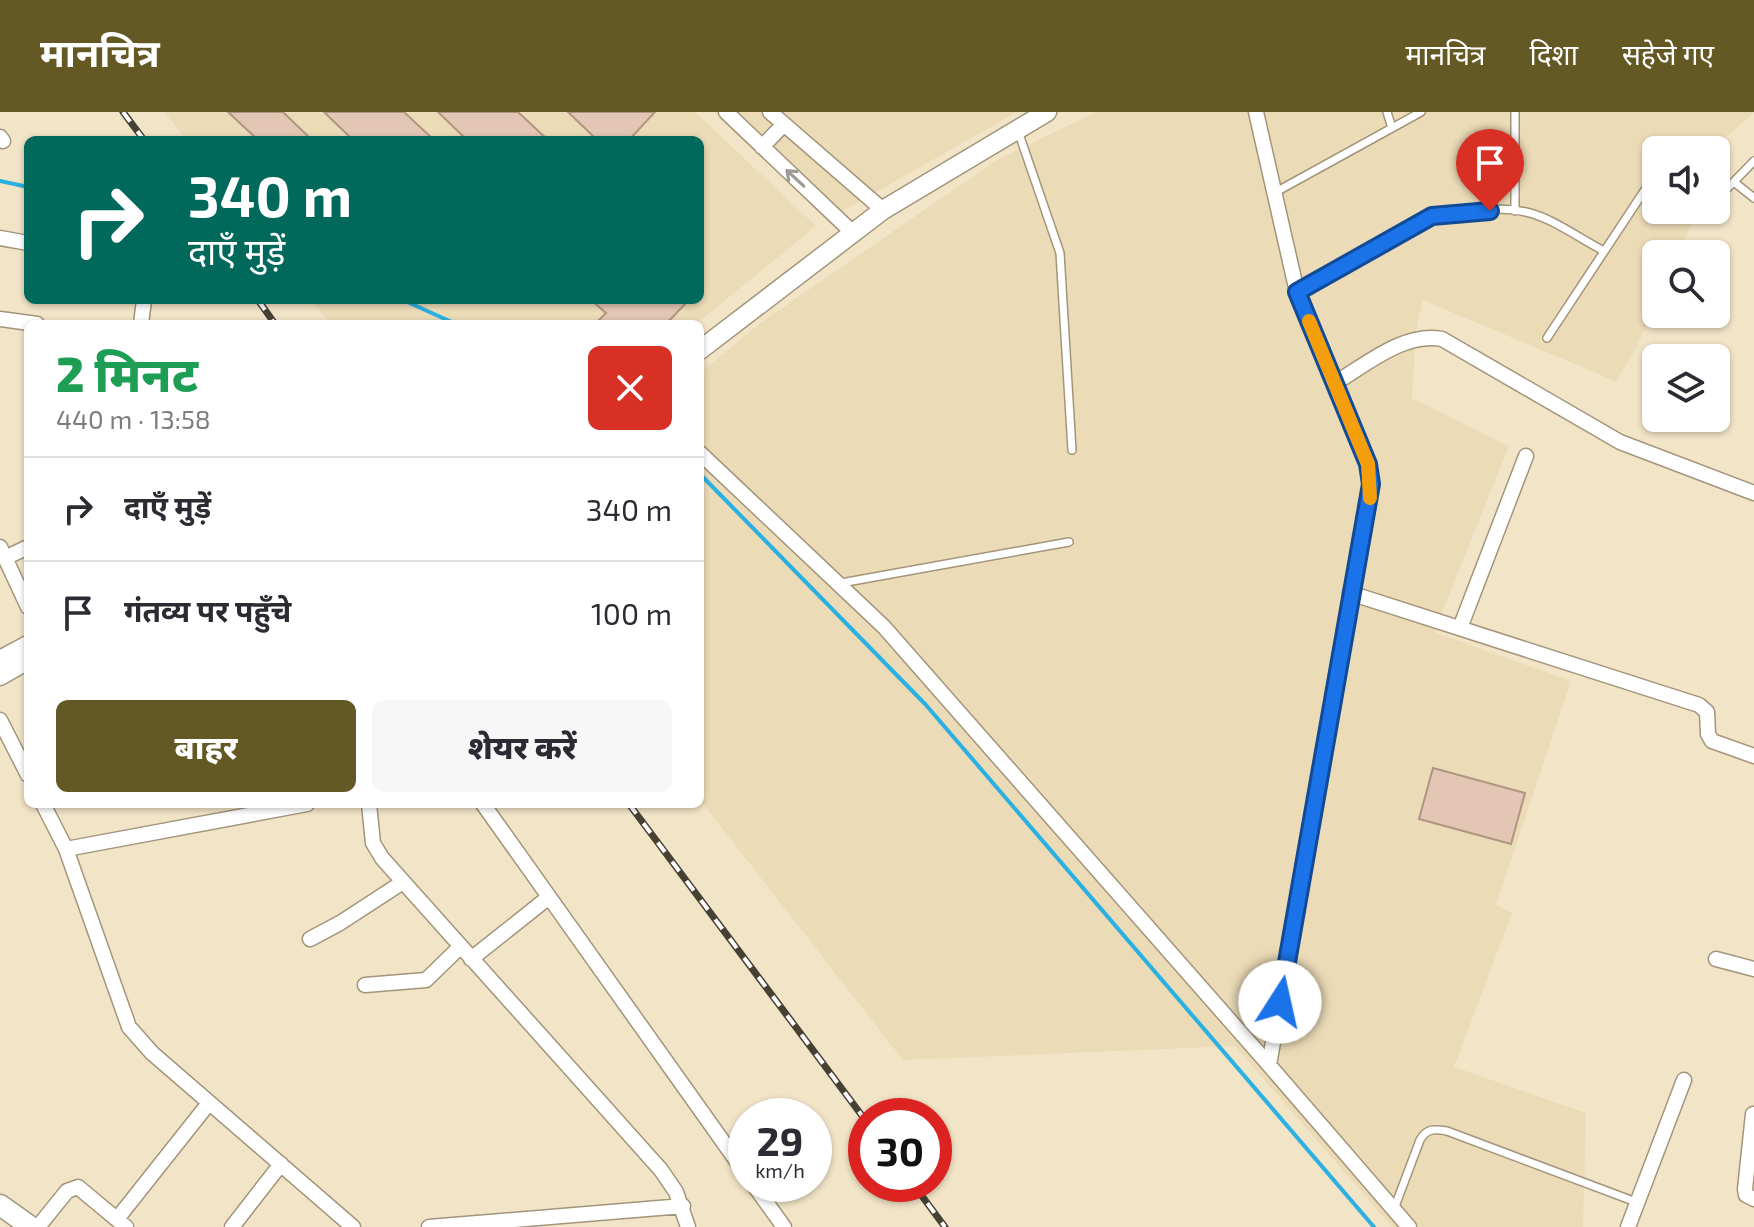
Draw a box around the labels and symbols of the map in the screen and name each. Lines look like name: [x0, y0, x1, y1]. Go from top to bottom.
pin: [1456, 129, 1524, 211]
one-way arrow: [785, 169, 805, 188]
position arrow: [1238, 960, 1322, 1044]
speed limit sign: 30: [848, 1098, 952, 1202]

